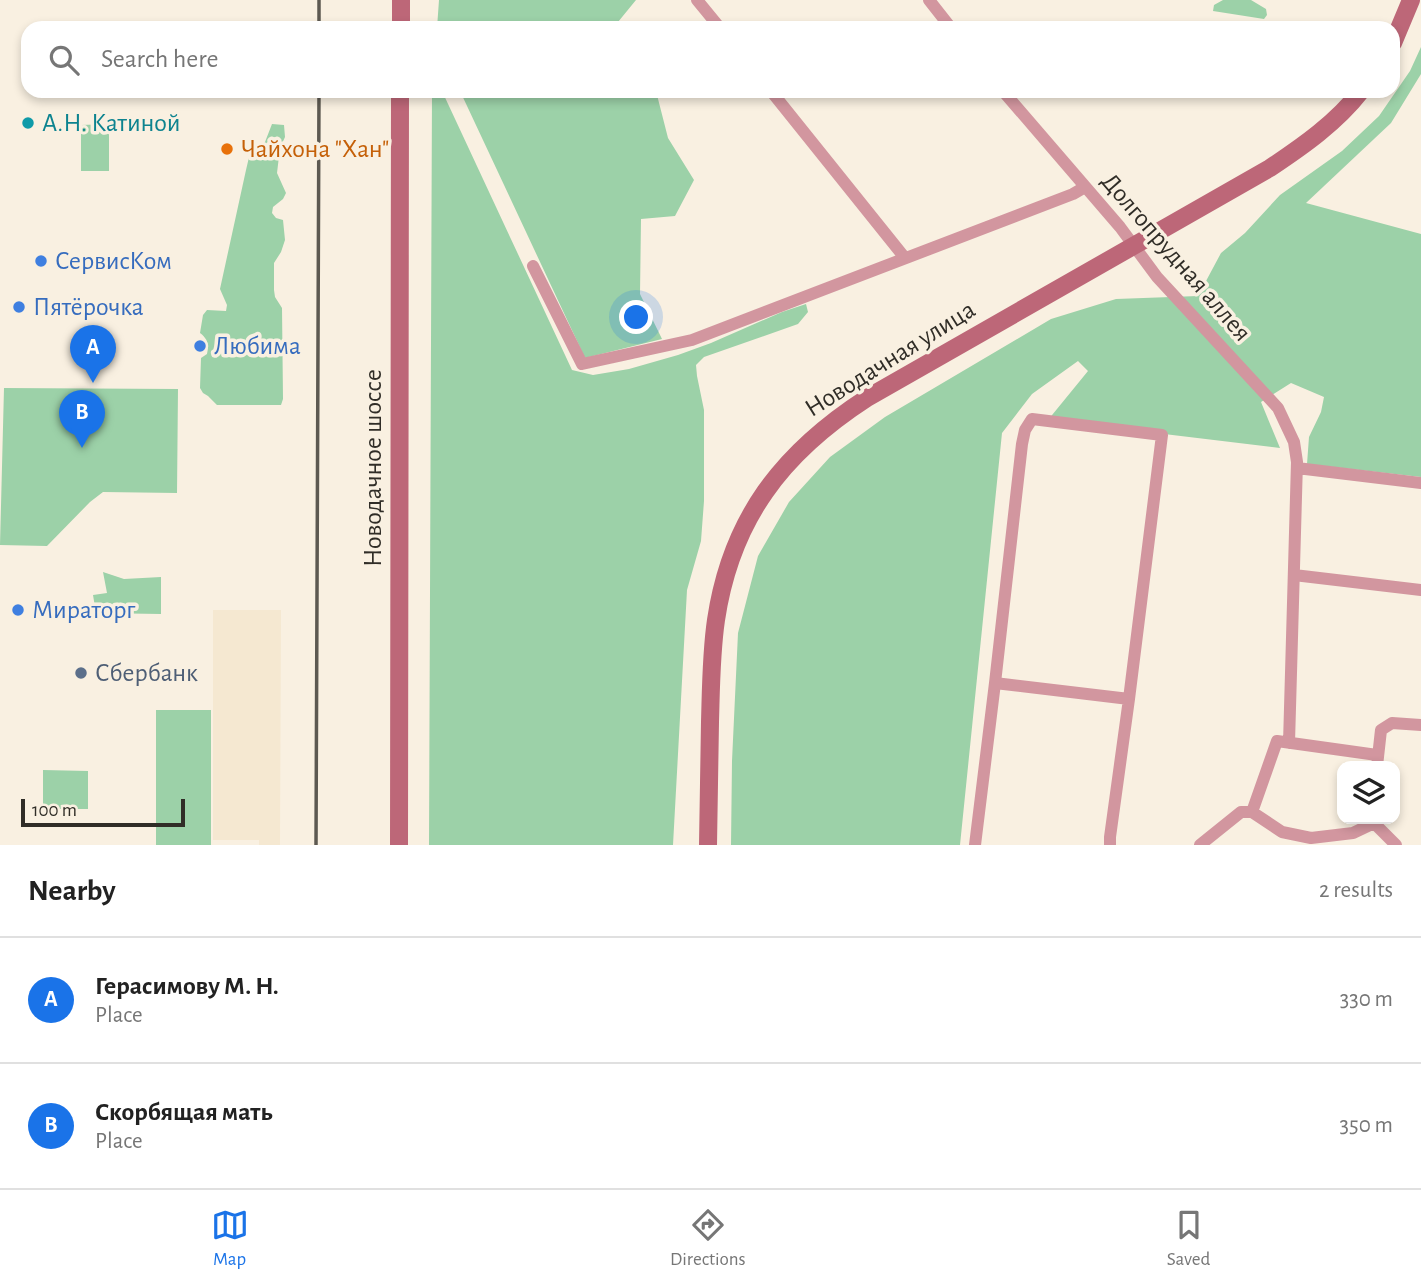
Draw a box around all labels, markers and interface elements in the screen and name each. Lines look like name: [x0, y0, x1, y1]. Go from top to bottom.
search box: [21, 21, 1400, 98]
icon: search: [45, 41, 83, 79]
text: Search here: [101, 46, 219, 72]
place label: А.Н. Катиной: [42, 110, 180, 136]
marker: А.Н. Катиной: [20, 115, 36, 131]
place label: Чайхона "Хан": [241, 136, 389, 162]
marker: Чайхона "Хан": [219, 141, 235, 157]
street label: Долгопрудная аллея: [1096, 168, 1256, 346]
place label: СервисКом: [55, 248, 172, 274]
marker: СервисКом: [33, 253, 49, 269]
place label: Пятёрочка: [33, 294, 144, 320]
street label: Новодачная улица: [800, 296, 980, 422]
marker: Пятёрочка: [11, 299, 27, 315]
your location: [619, 300, 653, 334]
pin: A: [70, 325, 116, 383]
place label: Любима: [214, 333, 301, 359]
marker: Любима: [192, 338, 208, 354]
street label: Новодачное шоссе: [360, 369, 386, 567]
pin: B: [59, 390, 105, 448]
place label: Мираторг: [32, 597, 136, 623]
marker: Мираторг: [10, 602, 26, 618]
place label: Сбербанк: [95, 660, 198, 686]
marker: Сбербанк: [73, 665, 89, 681]
map controls: [1337, 761, 1400, 824]
button: layers: [1337, 761, 1400, 824]
scale bar: [21, 796, 186, 828]
text: 100 m: [32, 801, 77, 820]
text: Nearby: [28, 876, 116, 906]
text: 2 results: [1319, 879, 1393, 902]
text: Герасимову М. Н.: [95, 973, 279, 999]
text: A: [44, 988, 58, 1011]
text: 330 m: [1340, 988, 1393, 1011]
text: Place: [95, 1004, 143, 1027]
text: Скорбящая мать: [95, 1099, 273, 1125]
text: B: [44, 1114, 58, 1137]
text: 350 m: [1340, 1114, 1393, 1137]
text: Place: [95, 1130, 143, 1153]
tab: Map: [211, 1206, 249, 1271]
tab: Directions: [670, 1206, 746, 1271]
tab: Saved: [1167, 1206, 1210, 1271]

